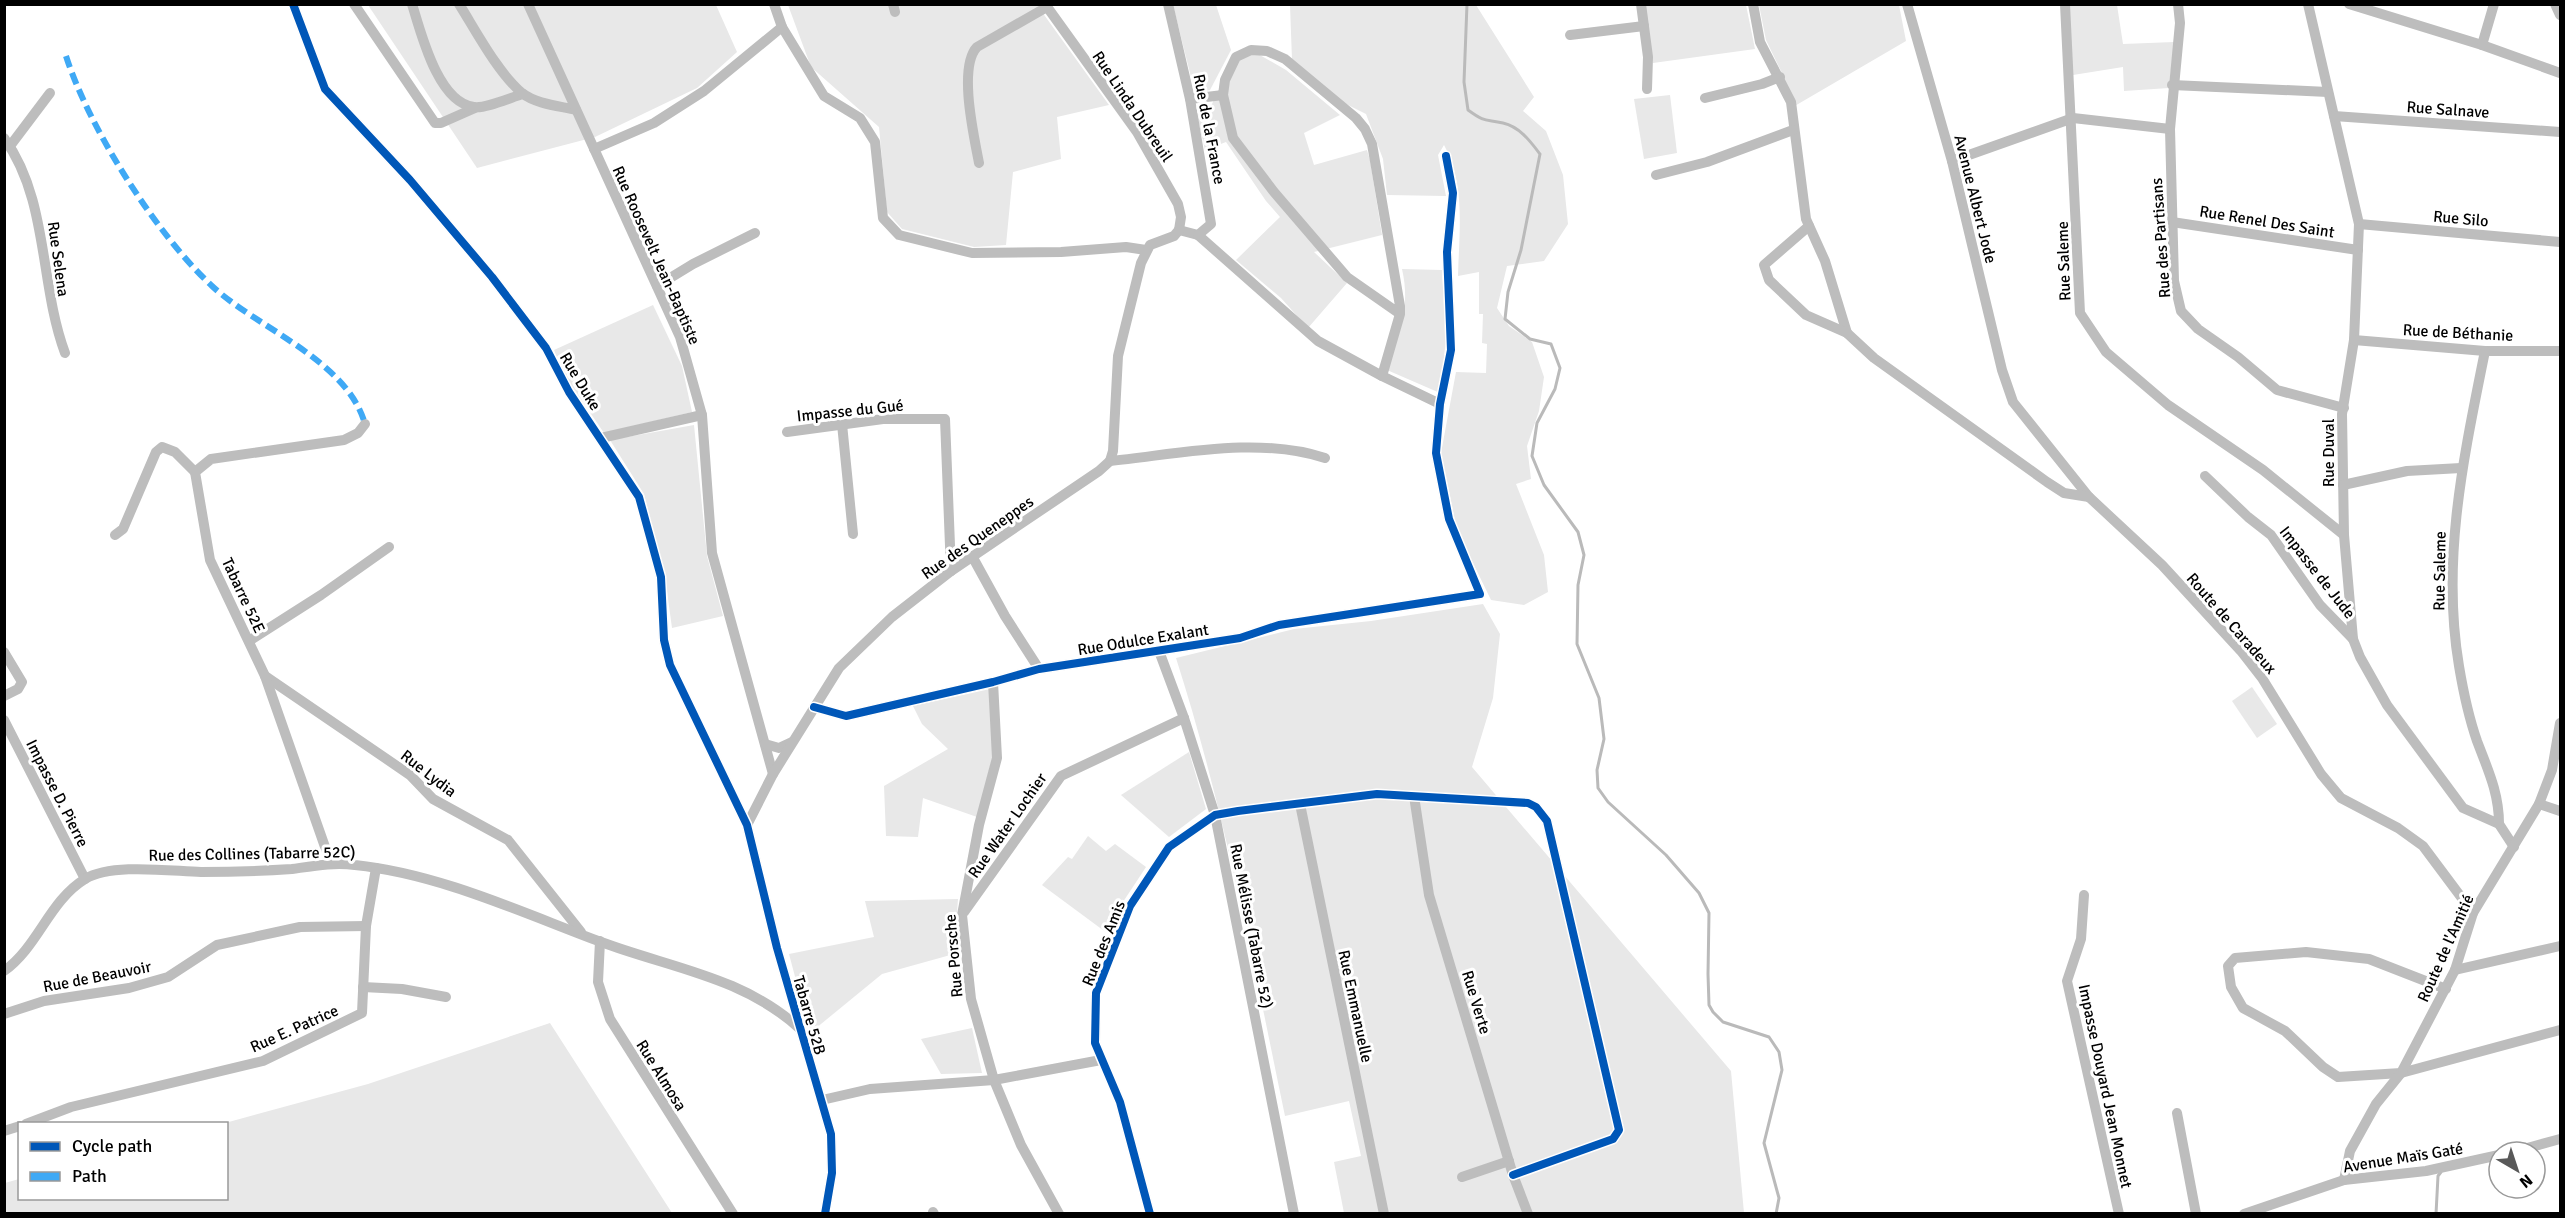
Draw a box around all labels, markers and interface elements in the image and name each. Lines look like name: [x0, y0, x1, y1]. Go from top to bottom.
street label: Rue Linda Dubreuil: [1088, 47, 1177, 166]
street label: Rue de la France: [1189, 72, 1230, 186]
street label: Rue Salnave: [2406, 97, 2490, 123]
street label: Avenue Albert Jode: [1949, 133, 2001, 266]
street label: Rue Roosevelt Jean-Baptiste: [608, 163, 705, 348]
street label: Rue des Partisans: [2147, 177, 2175, 299]
street label: Rue Renel Des Saint: [2198, 201, 2336, 243]
street label: Rue Silo: [2432, 207, 2489, 231]
street label: Rue Selena: [43, 220, 73, 298]
street label: Rue Saleme: [2053, 221, 2075, 301]
street label: Rue de Béthanie: [2402, 320, 2514, 346]
street label: Rue Duke: [555, 349, 605, 414]
street label: Impasse du Gué: [796, 395, 905, 427]
street label: Rue Duval: [2319, 418, 2339, 487]
street label: Rue des Queneppes: [918, 492, 1038, 584]
street label: Impasse de Jude: [2275, 522, 2360, 623]
street label: Rue Saleme: [2429, 531, 2451, 611]
street label: Tabarre 52E: [217, 555, 269, 636]
street label: Route de Caradeux: [2182, 569, 2281, 679]
street label: Rue Odulce Exalant: [1076, 620, 1210, 660]
street label: Impasse D. Pierre: [21, 736, 93, 851]
street label: Rue Lydia: [396, 746, 460, 802]
street label: Rue Water Lochier: [964, 769, 1052, 882]
street label: Rue des Collines (Tabarre 52C): [148, 842, 356, 866]
street label: Rue Mélisse (Tabarre 52): [1225, 842, 1277, 1010]
street label: Route de l'Amitié: [2413, 891, 2479, 1005]
street label: Rue des Amis: [1078, 898, 1130, 989]
street label: Rue Porsche: [940, 913, 968, 998]
street label: Rue Emmanuelle: [1333, 948, 1377, 1064]
street label: Rue de Beauvoir: [41, 957, 153, 997]
street label: Rue Verte: [1457, 968, 1495, 1037]
street label: Tabarre 52B: [788, 973, 830, 1057]
street label: Impasse Douyard Jean Monnet: [2074, 982, 2137, 1190]
street label: Rue E. Patrice: [247, 1001, 342, 1057]
street label: Rue Almosa: [631, 1036, 691, 1115]
legend: [18, 1122, 228, 1200]
text: Cycle path: [72, 1135, 152, 1157]
street label: Avenue Maïs Gaté: [2342, 1139, 2465, 1177]
north arrow: [2487, 1140, 2547, 1200]
text: Path: [72, 1165, 107, 1187]
text: N: [2515, 1170, 2536, 1192]

